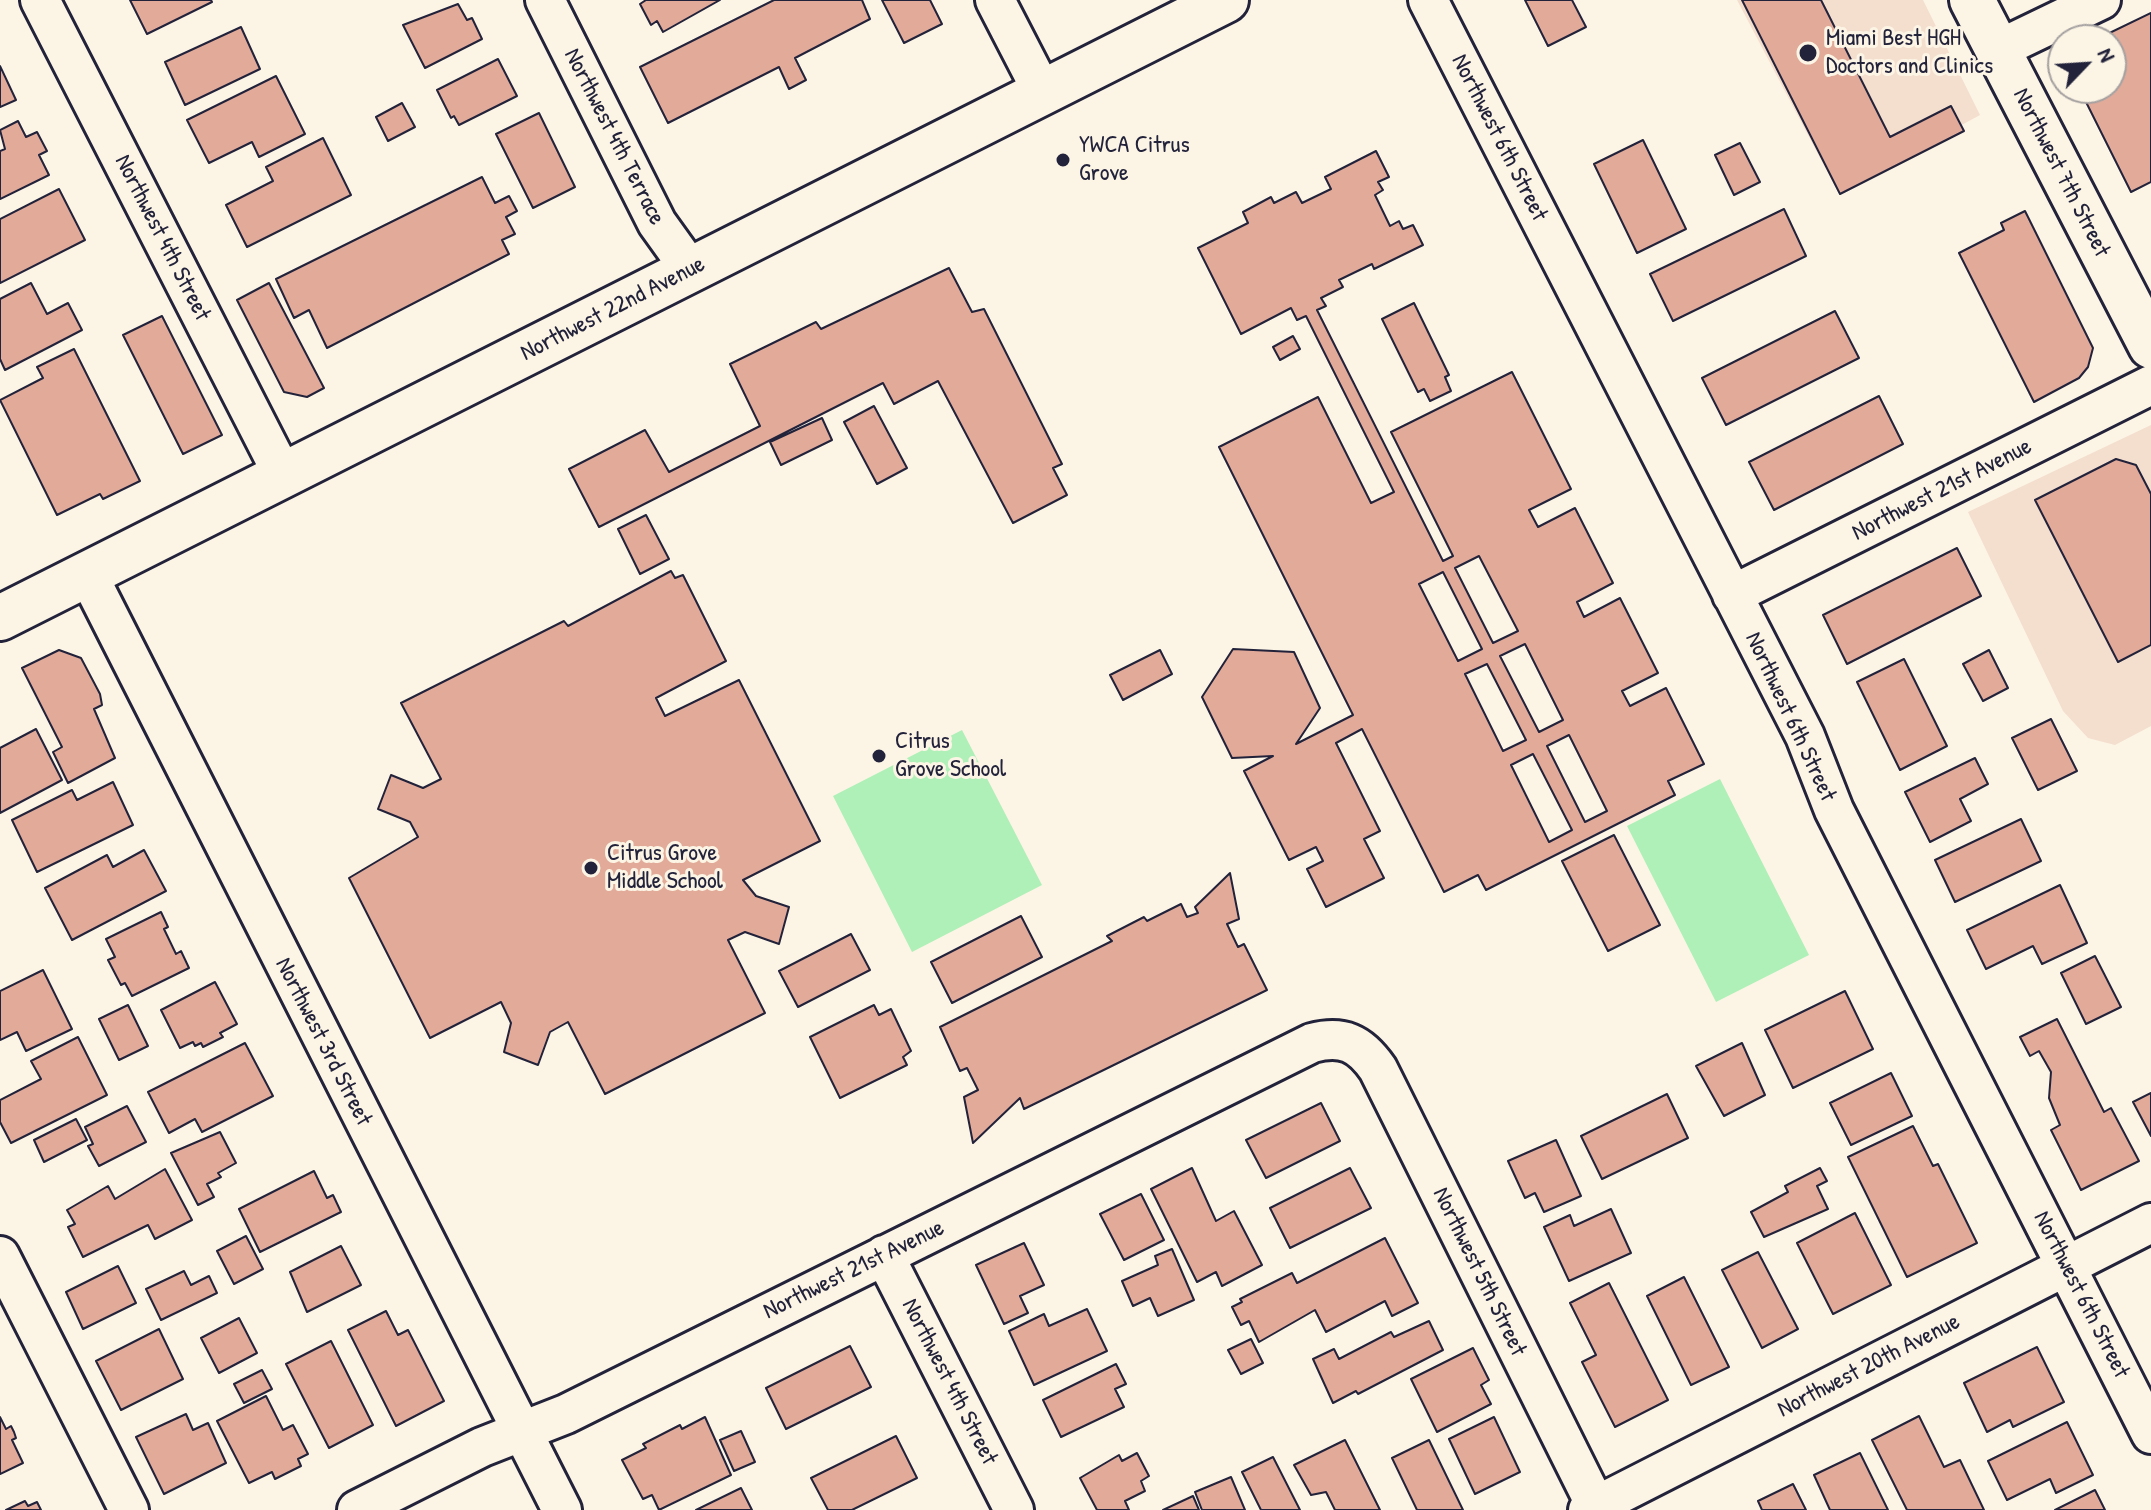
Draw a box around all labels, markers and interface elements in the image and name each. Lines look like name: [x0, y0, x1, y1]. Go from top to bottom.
north arrow: [2047, 24, 2127, 104]
place label: Miami Best HGH Doctors and Clinics: [1826, 25, 1993, 81]
marker: Miami Best HGH Doctors and Clinics: [1797, 42, 1819, 64]
text: N: [2091, 43, 2123, 66]
street label: Northwest 4th Terrace: [557, 44, 671, 230]
street label: Northwest 6th Street: [1445, 50, 1553, 226]
street label: Northwest 7th Street: [2006, 84, 2116, 262]
place label: YWCA Citrus Grove: [1079, 132, 1190, 188]
street label: Northwest 4th Street: [108, 150, 216, 326]
marker: YWCA Citrus Grove: [1054, 151, 1072, 169]
street label: Northwest 22nd Avenue: [516, 250, 710, 368]
street label: Northwest 21st Avenue: [1847, 432, 2037, 548]
street label: Northwest 6th Street: [1738, 628, 1842, 806]
place label: Citrus Grove School: [895, 728, 1006, 784]
marker: Citrus Grove School: [870, 747, 888, 765]
place label: Citrus Grove Middle School: [607, 840, 723, 896]
marker: Citrus Grove Middle School: [582, 859, 600, 877]
street label: Northwest 3rd Street: [268, 953, 378, 1131]
street label: Northwest 5th Street: [1426, 1183, 1532, 1361]
street label: Northwest 6th Street: [2027, 1207, 2135, 1383]
street label: Northwest 21st Avenue: [759, 1214, 949, 1326]
street label: Northwest 4th Street: [895, 1294, 1003, 1470]
street label: Northwest 20th Avenue: [1773, 1308, 1965, 1424]

